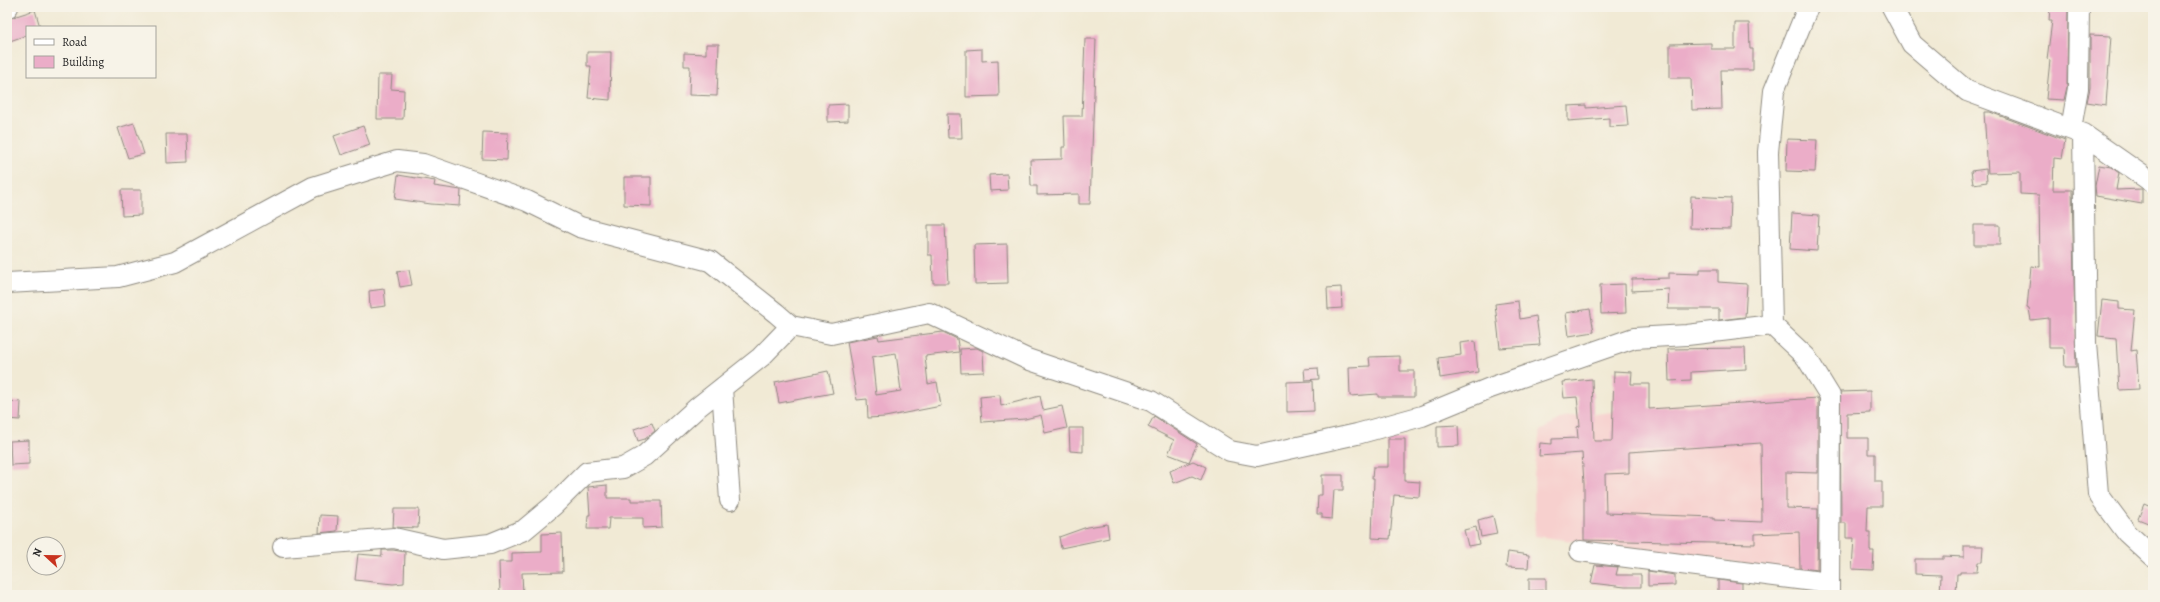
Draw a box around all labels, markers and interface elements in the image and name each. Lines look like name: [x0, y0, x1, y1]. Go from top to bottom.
legend: [26, 26, 156, 78]
text: Road: [62, 34, 88, 50]
text: Building: [62, 54, 104, 70]
north arrow: [26, 536, 66, 576]
text: N: [29, 546, 46, 559]

